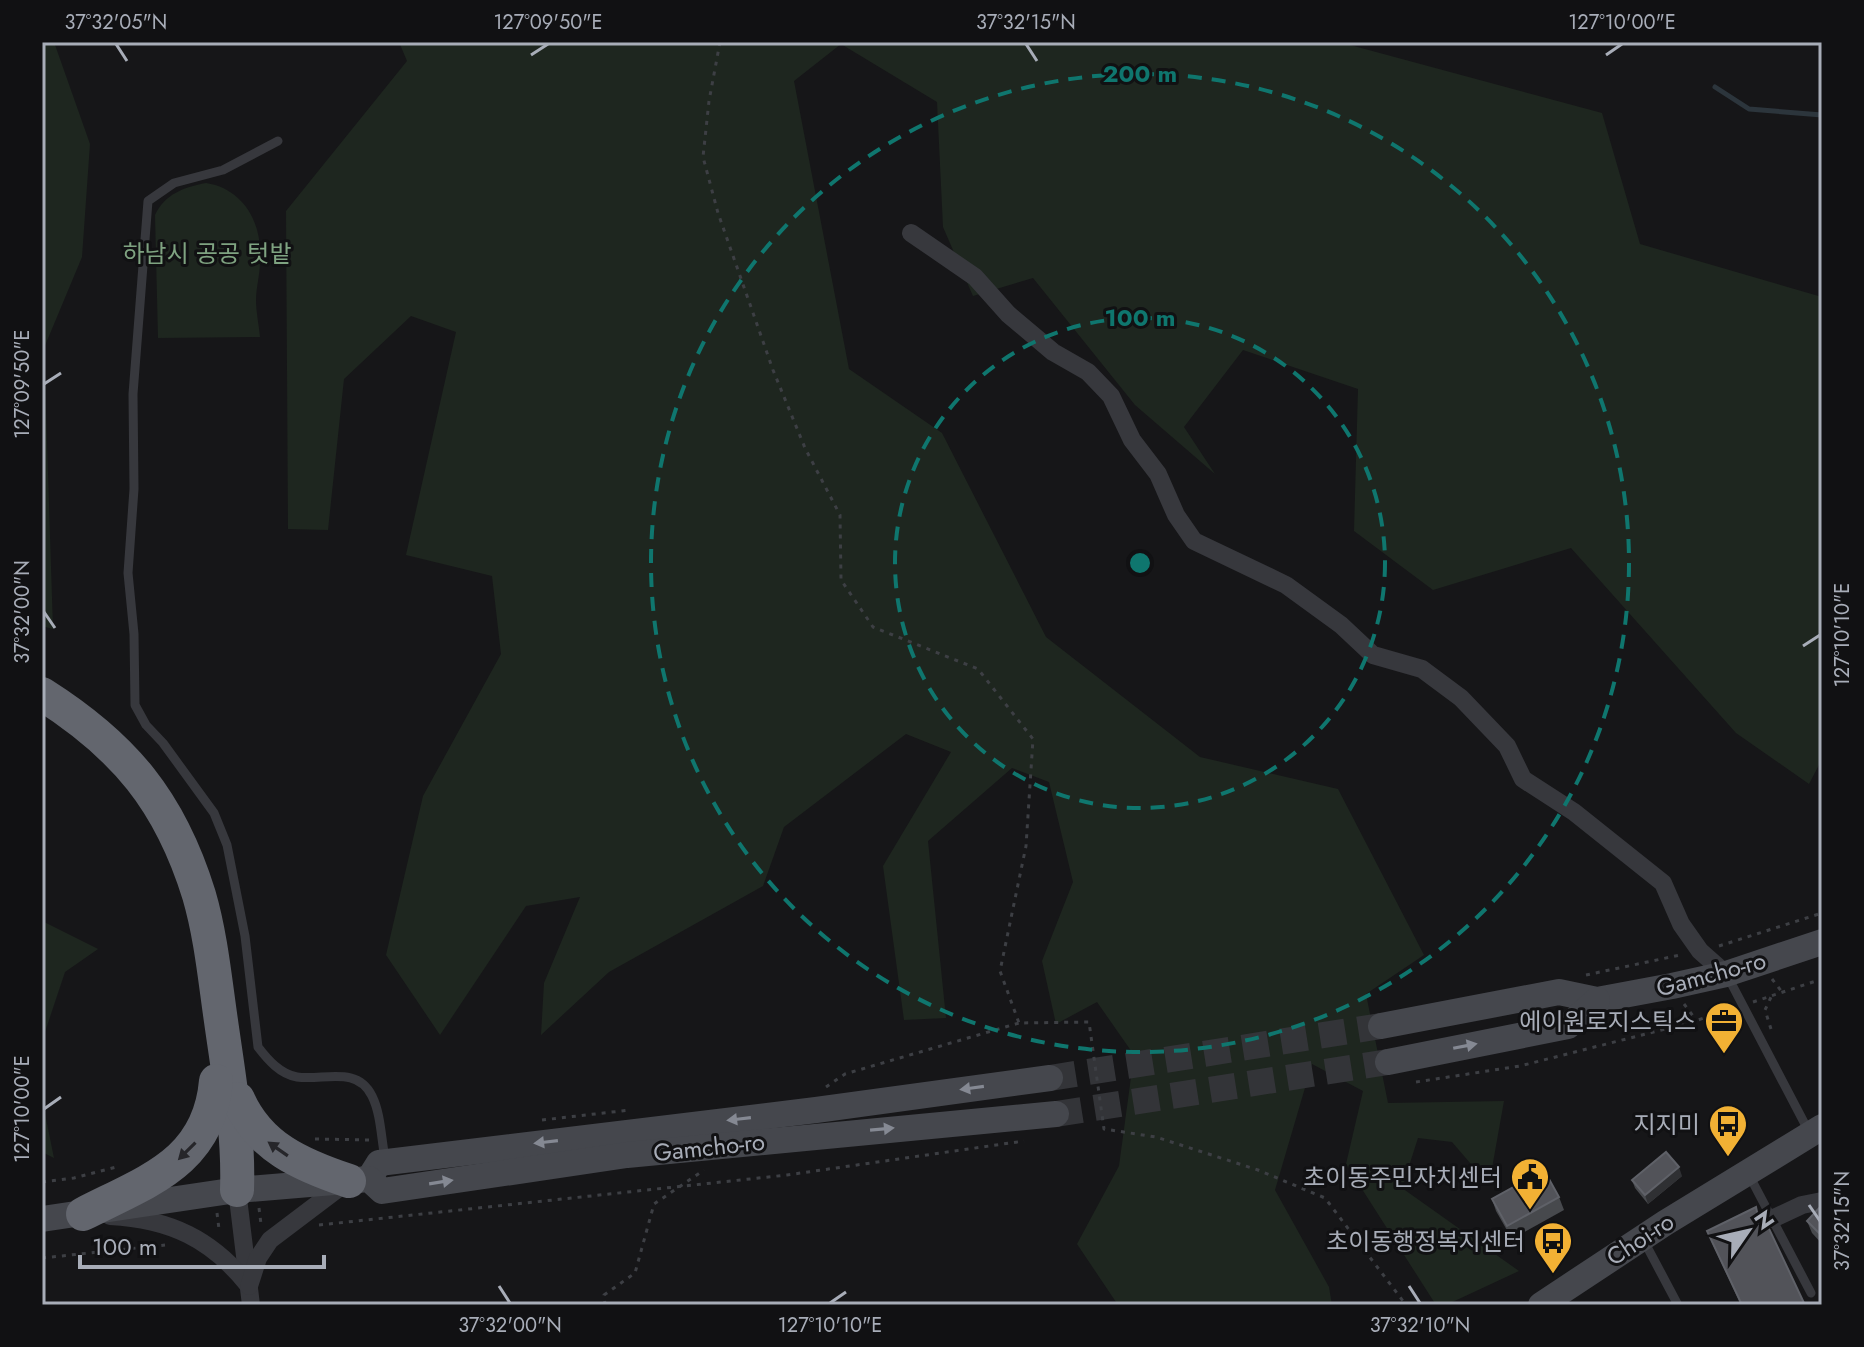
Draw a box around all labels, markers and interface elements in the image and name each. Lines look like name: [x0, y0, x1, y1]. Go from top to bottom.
text: 37°32'05"N: [65, 8, 167, 37]
text: 127°09'50"E: [493, 8, 603, 37]
text: 37°32'15"N: [976, 8, 1076, 37]
text: 127°10'00"E: [1568, 8, 1676, 37]
text: 200 m: [1103, 56, 1177, 91]
park label: 하남시 공공 텃밭: [123, 236, 291, 271]
text: 100 m: [1105, 300, 1175, 335]
text: 127°09'50"E: [8, 329, 37, 439]
centre of rings: [1126, 549, 1154, 577]
text: 37°32'00"N: [8, 560, 37, 664]
text: 127°10'10"E: [1828, 583, 1857, 687]
street label: Gamcho-ro: [1652, 943, 1770, 1005]
office icon: 에이원로지스틱스: [1703, 1000, 1745, 1055]
place label: 에이원로지스틱스: [1519, 1004, 1696, 1039]
one-way arrow: [1453, 1040, 1478, 1052]
text: 127°10'00"E: [8, 1055, 37, 1163]
one-way arrow: [960, 1082, 985, 1095]
bus stop icon: 지지미: [1707, 1103, 1749, 1158]
place label: 지지미: [1634, 1107, 1700, 1142]
one-way arrow: [726, 1112, 751, 1125]
one-way arrow: [870, 1123, 895, 1136]
street label: Gamcho-ro: [651, 1124, 767, 1170]
one-way arrow: [533, 1136, 558, 1149]
one-way arrow: [178, 1141, 197, 1159]
one-way arrow: [268, 1142, 289, 1157]
public building icon: 초이동주민자치센터: [1509, 1156, 1551, 1211]
place label: 초이동주민자치센터: [1303, 1160, 1502, 1195]
text: 37°32'15"N: [1828, 1171, 1857, 1271]
one-way arrow: [429, 1175, 454, 1188]
north arrow: [1708, 1191, 1788, 1271]
street label: Choi-ro: [1599, 1204, 1681, 1274]
text: N: [1746, 1204, 1783, 1236]
scale bar: [80, 1219, 324, 1269]
bus stop icon: 초이동행정복지센터: [1532, 1220, 1574, 1275]
place label: 초이동행정복지센터: [1326, 1224, 1525, 1259]
text: 100 m: [92, 1229, 158, 1264]
text: 37°32'00"N: [458, 1311, 562, 1340]
text: 127°10'10"E: [778, 1311, 882, 1340]
text: 37°32'10"N: [1370, 1311, 1470, 1340]

